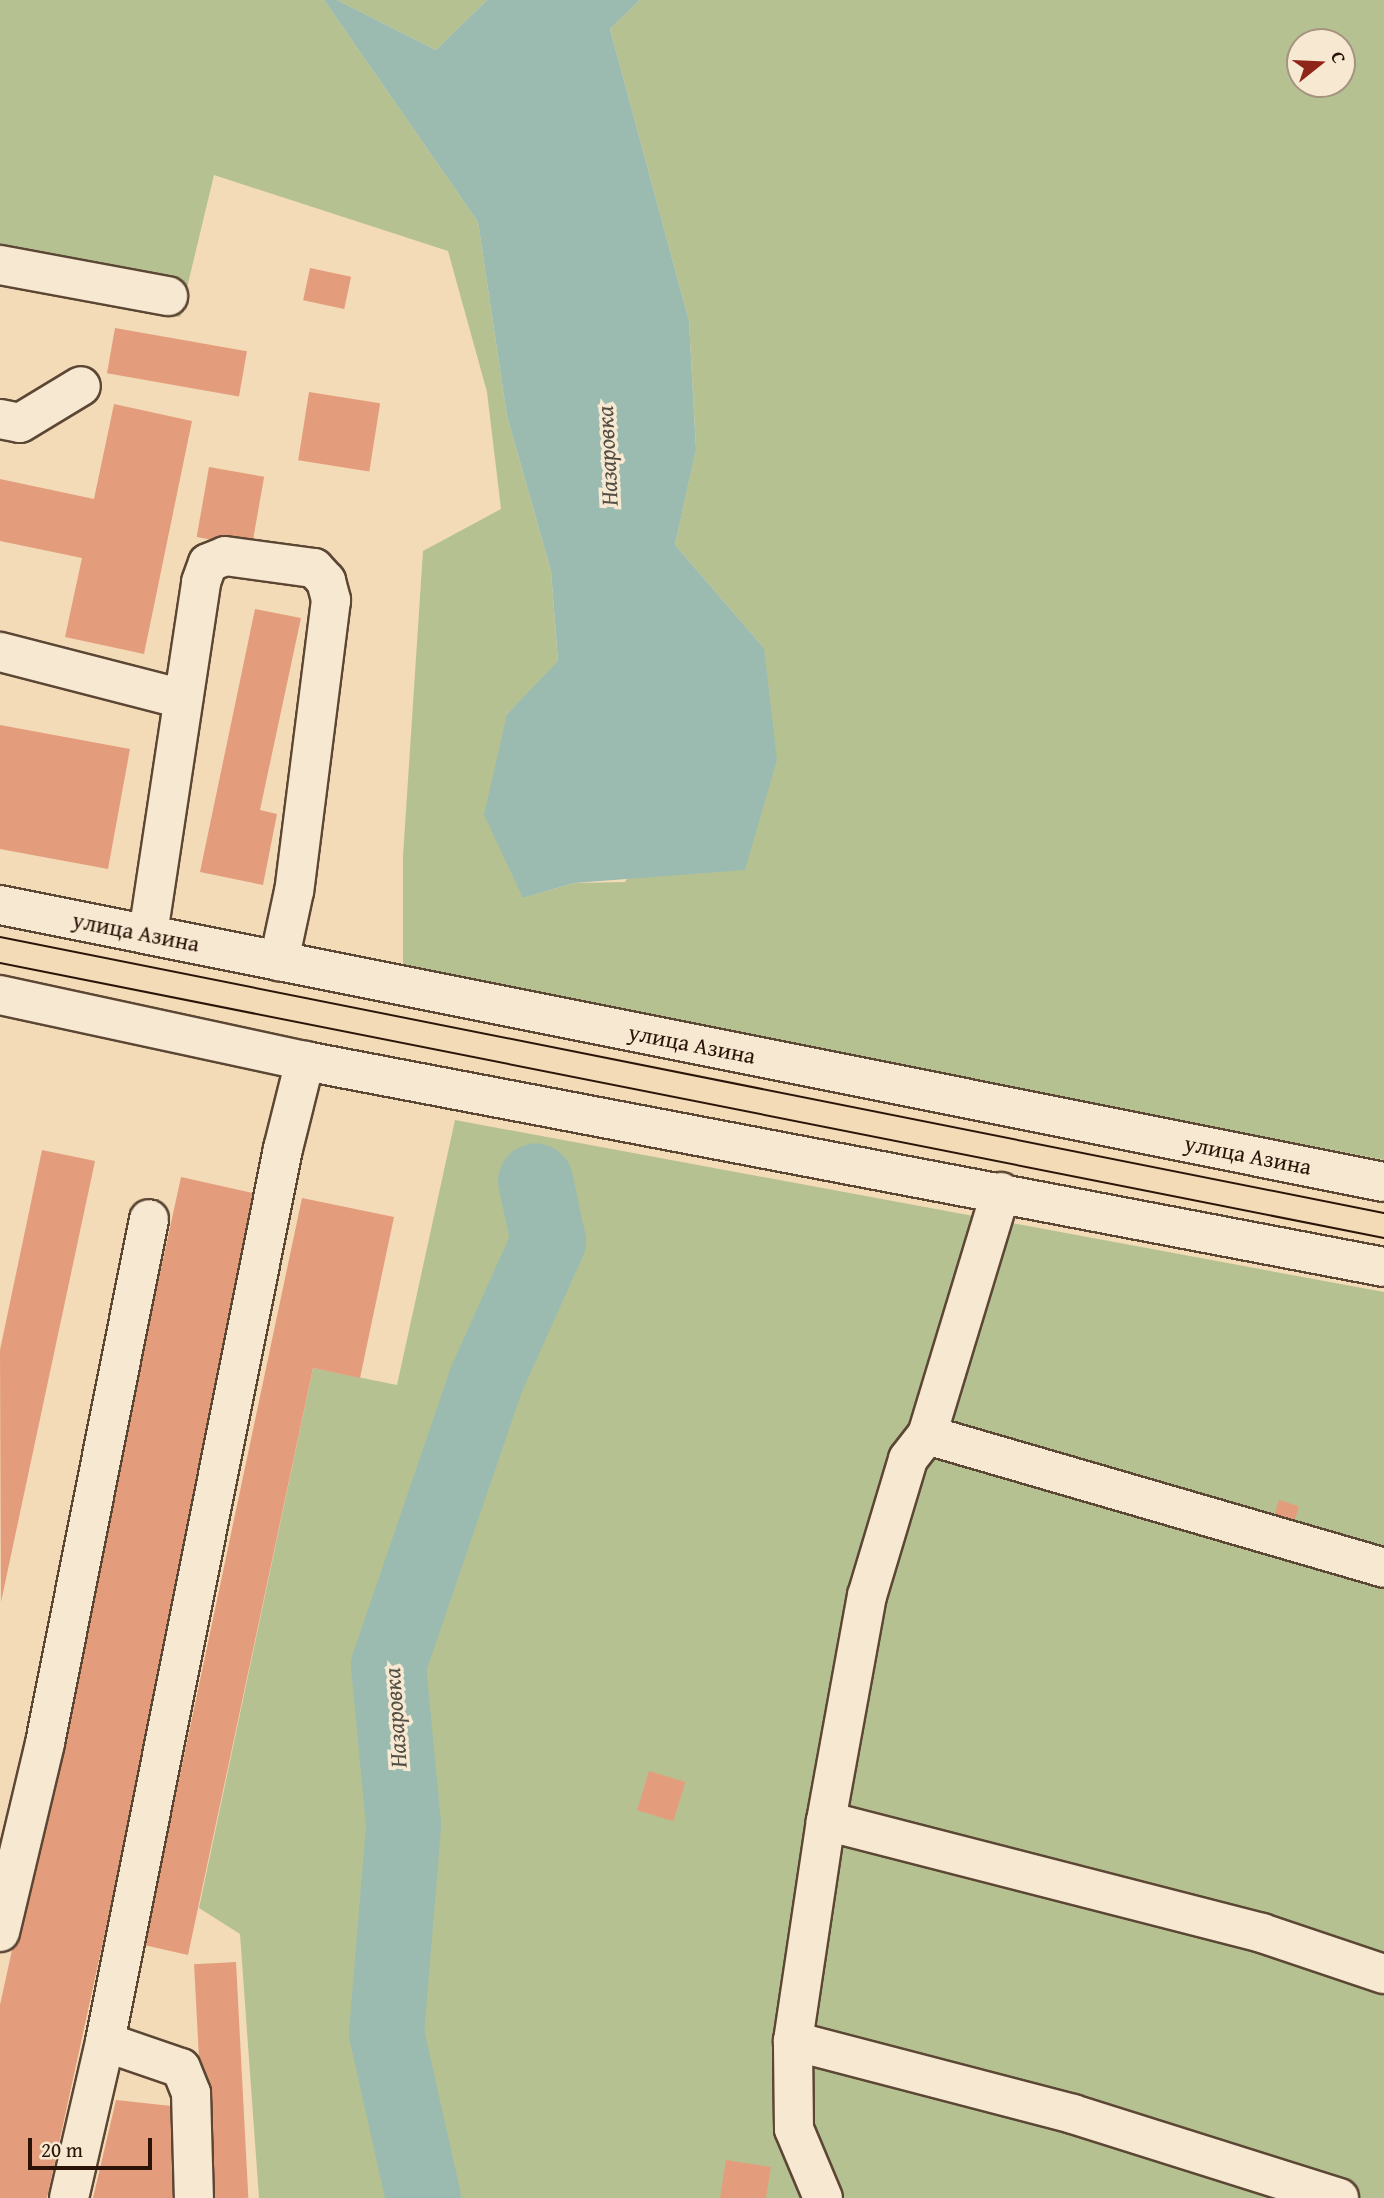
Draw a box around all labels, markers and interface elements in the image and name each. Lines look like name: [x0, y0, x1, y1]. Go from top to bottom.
north arrow: [1286, 28, 1356, 98]
text: С: [1324, 48, 1354, 67]
water label: Назаровка: [590, 405, 624, 507]
street label: улица Азина: [70, 906, 202, 958]
street label: улица Азина: [626, 1018, 758, 1070]
street label: улица Азина: [1182, 1129, 1314, 1181]
water label: Назаровка: [377, 1667, 413, 1769]
scale bar: [32, 2124, 156, 2168]
text: 20 m: [41, 2134, 83, 2165]

